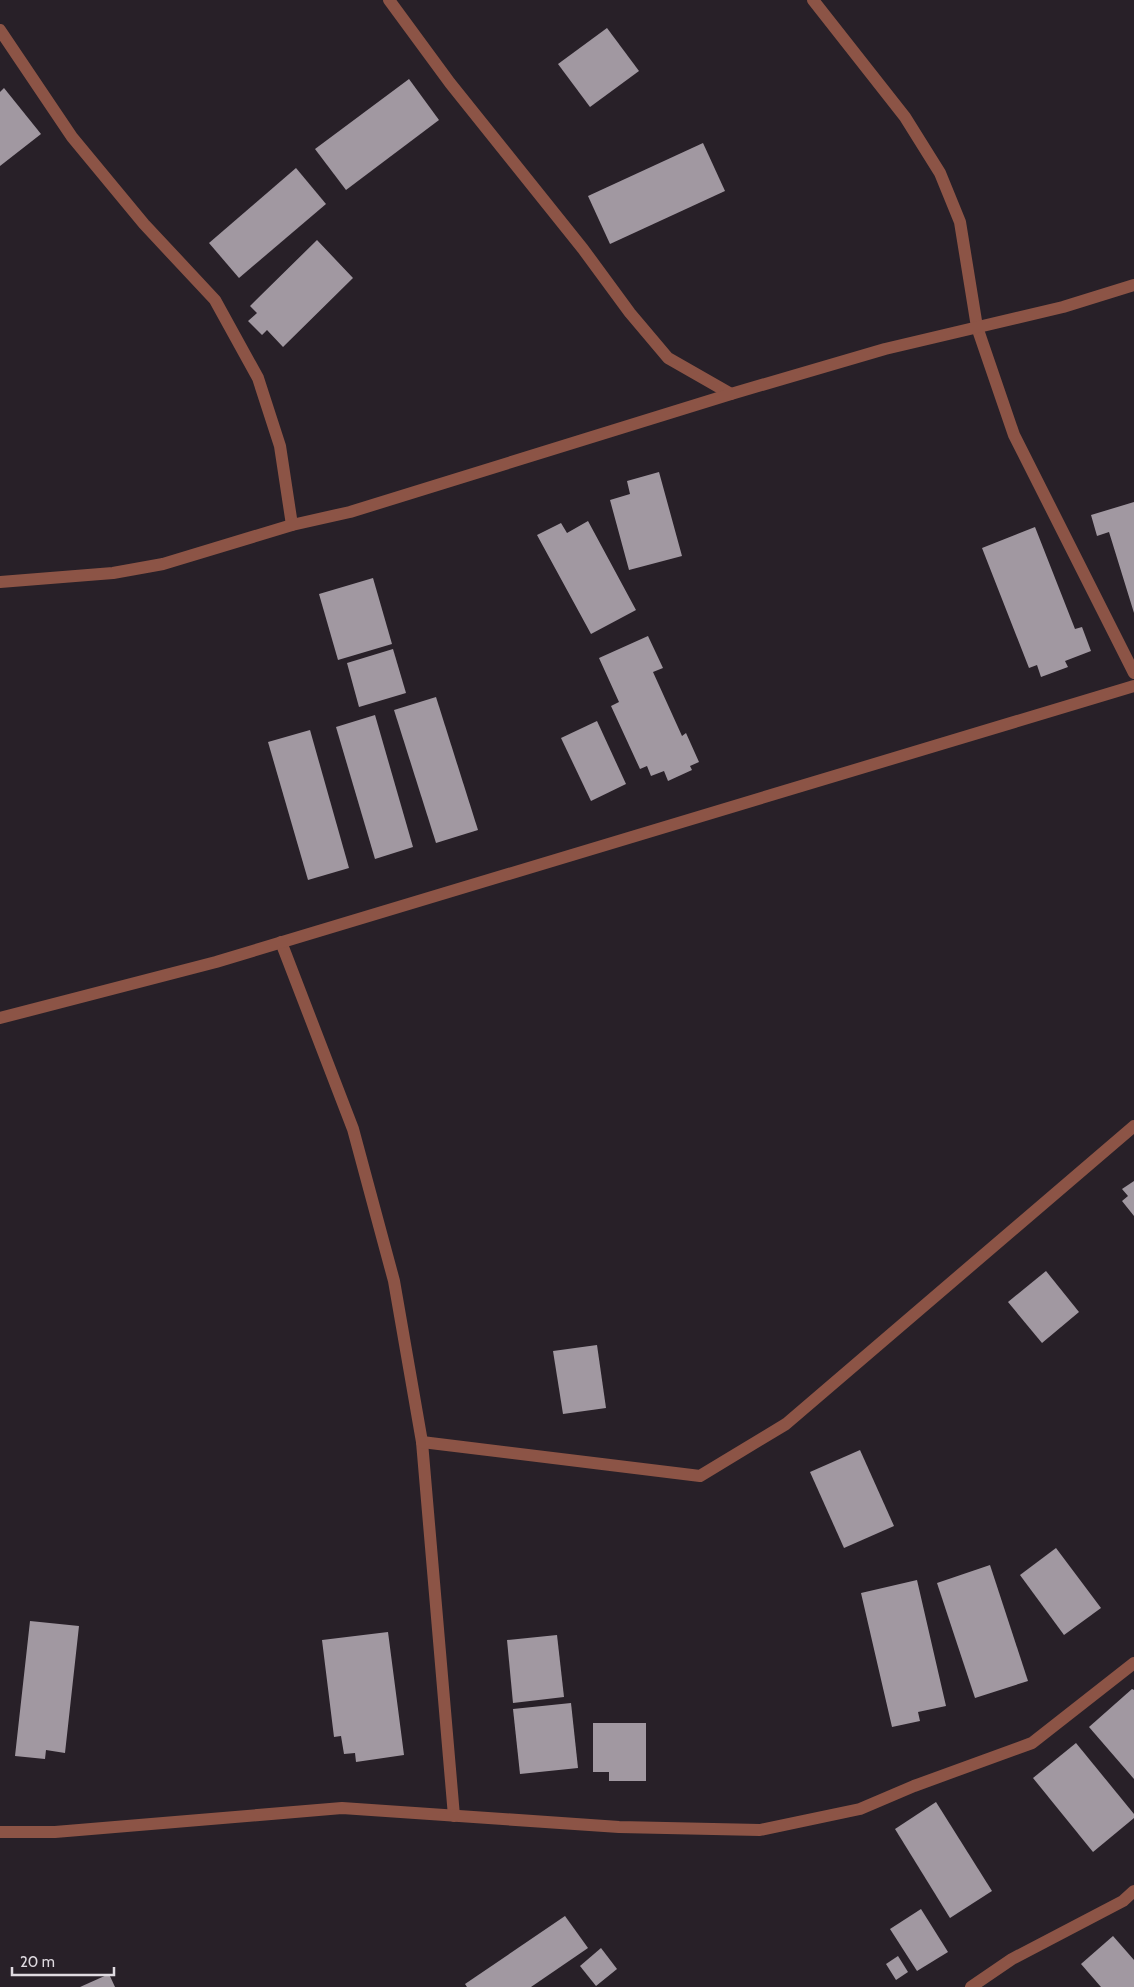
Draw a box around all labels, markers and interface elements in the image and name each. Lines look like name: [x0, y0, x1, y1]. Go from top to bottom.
scale bar: [12, 1944, 115, 1976]
text: 20 m: [20, 1953, 55, 1971]

